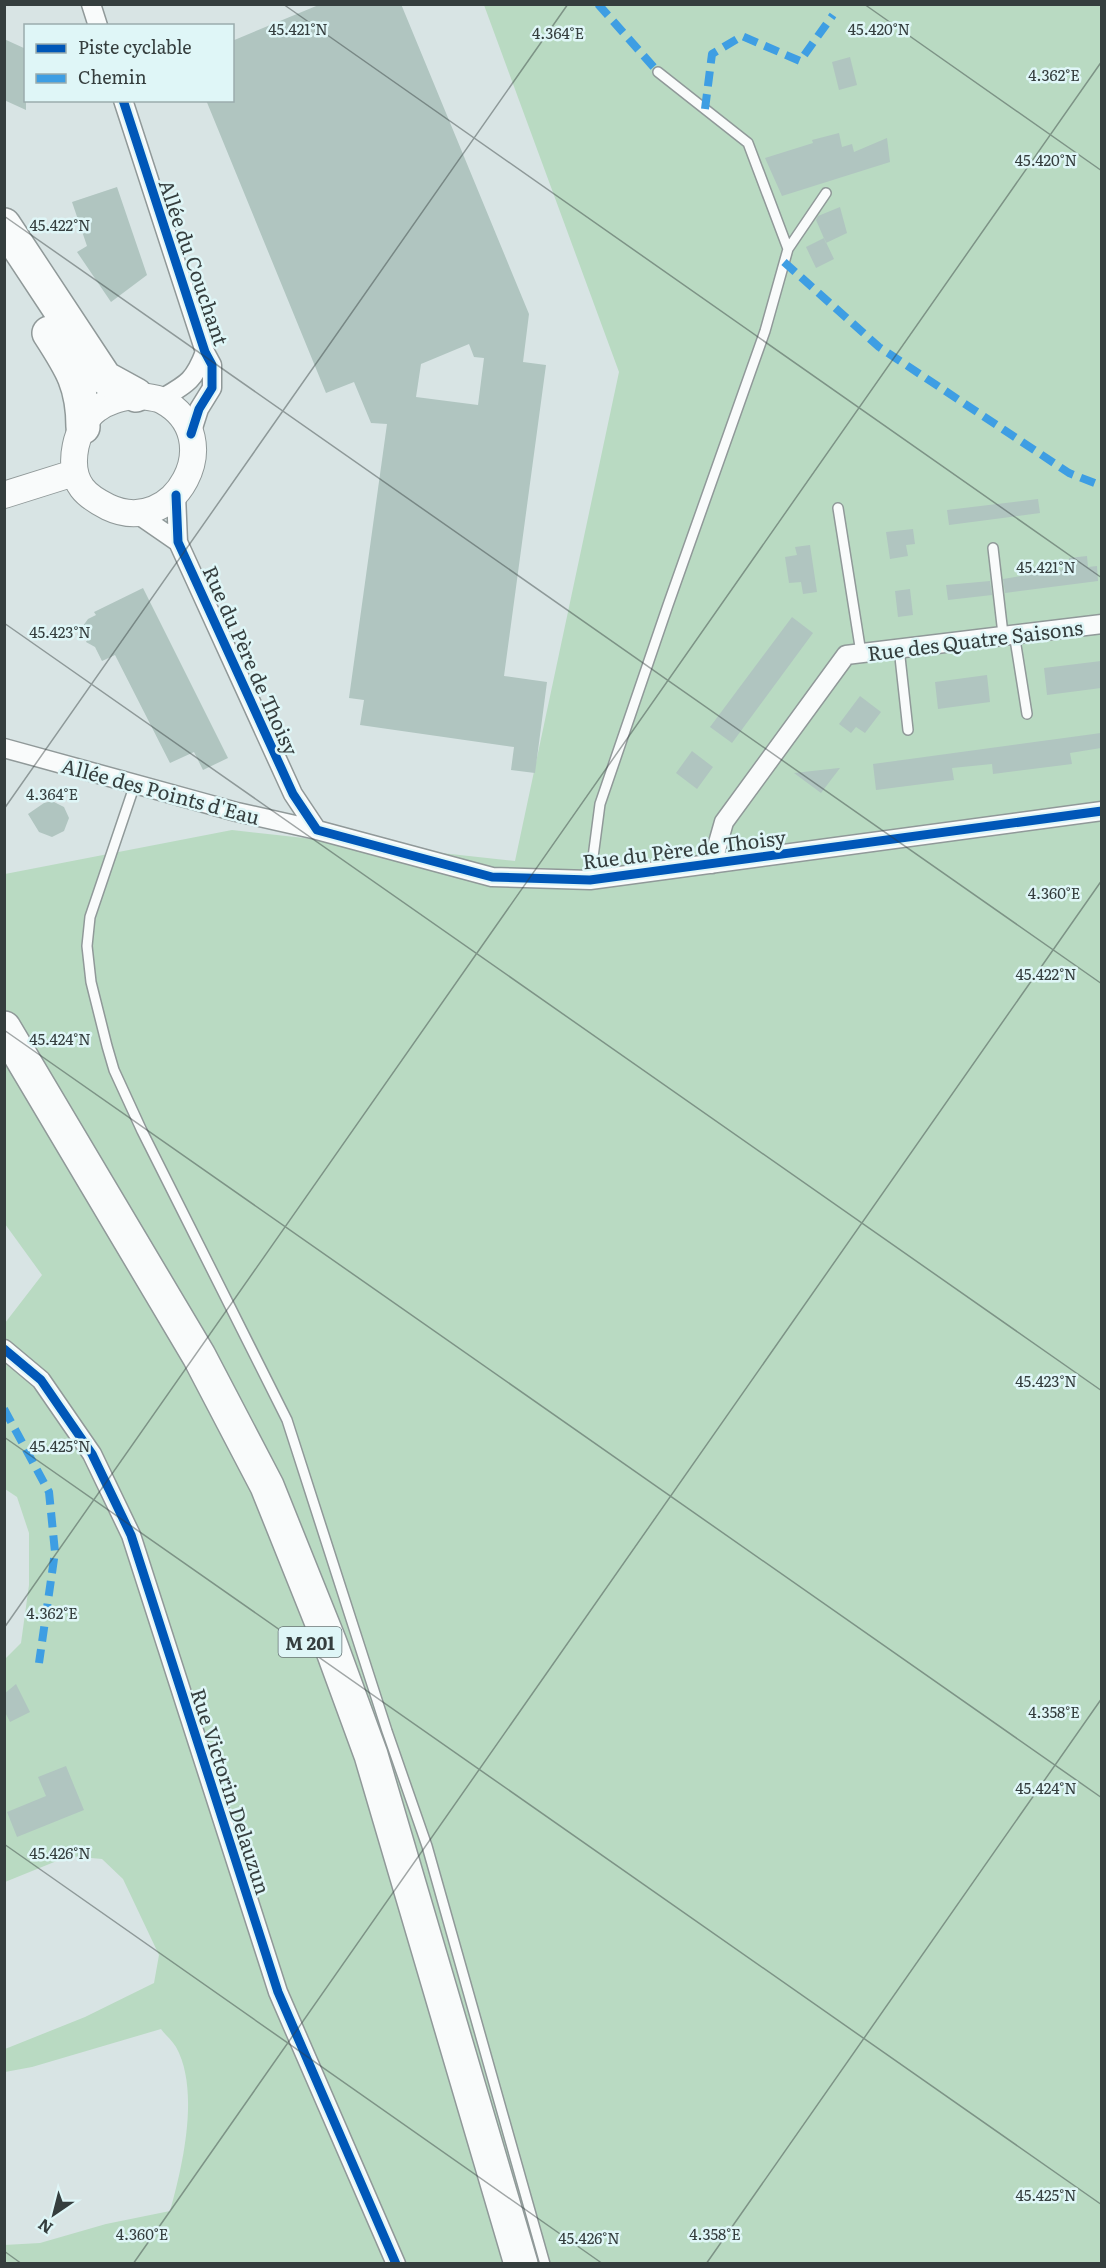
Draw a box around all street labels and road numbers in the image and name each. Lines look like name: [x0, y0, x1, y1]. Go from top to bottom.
street label: Allée du Couchant: [153, 175, 237, 349]
street label: Rue du Père de Thoisy: [197, 560, 308, 760]
street label: Rue des Quatre Saisons: [865, 611, 1085, 667]
street label: Allée des Points d'Eau: [58, 749, 264, 831]
street label: Rue du Père de Thoisy: [580, 821, 788, 875]
road number: M 201: [278, 1627, 342, 1657]
street label: Rue Victorin Delauzun: [184, 1684, 280, 1898]

